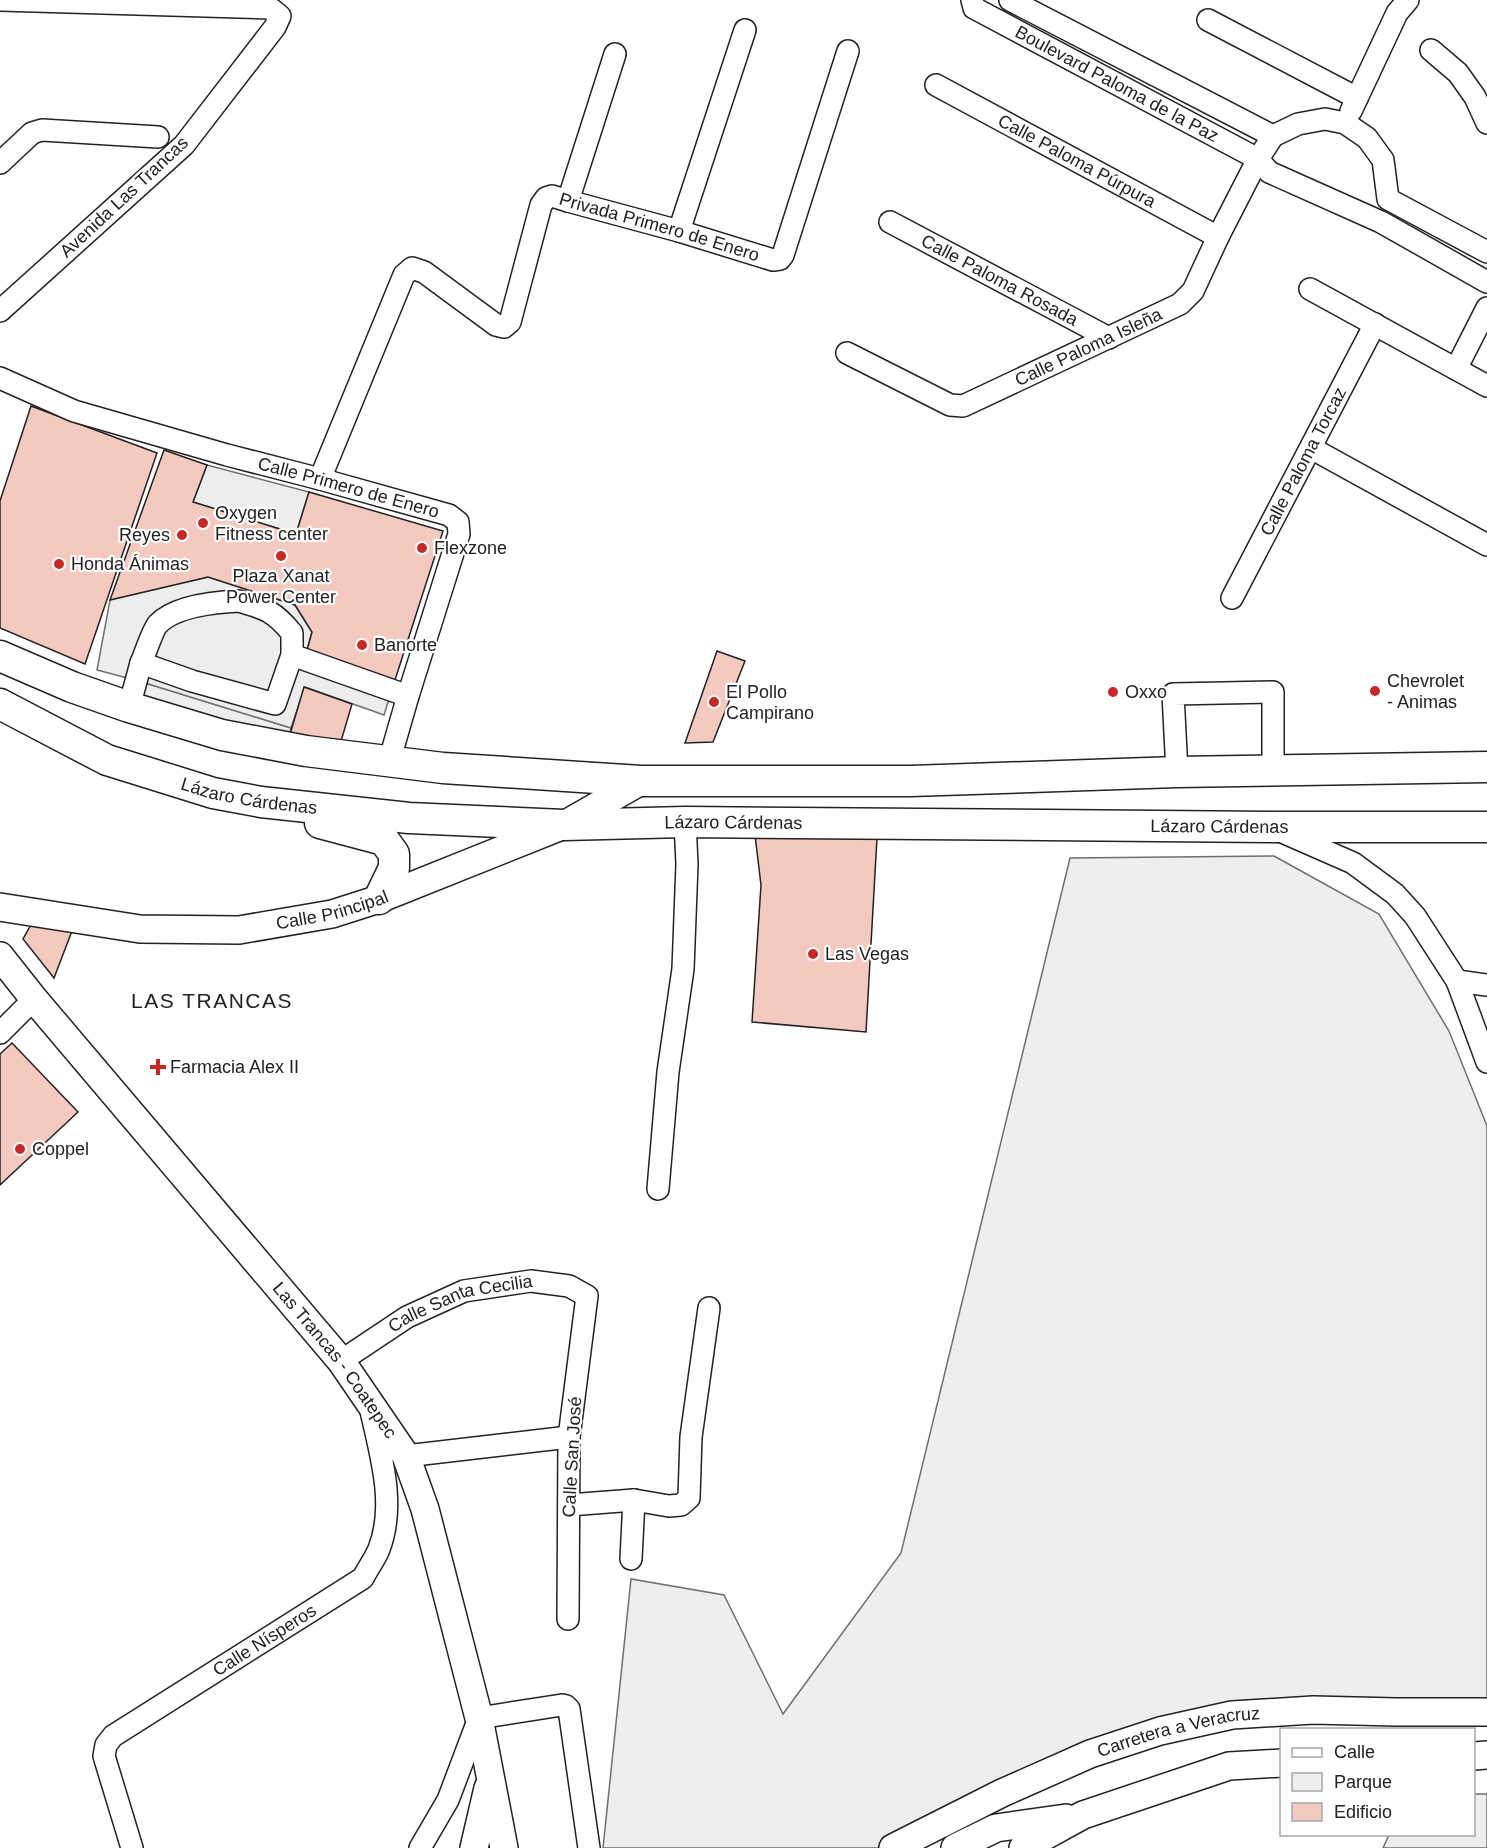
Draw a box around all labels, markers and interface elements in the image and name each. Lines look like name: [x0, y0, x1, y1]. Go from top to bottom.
street label: Boulevard Paloma de la Paz: [1012, 22, 1222, 146]
street label: Calle Paloma Púrpura: [995, 110, 1160, 212]
street label: Avenida Las Trancas: [56, 132, 192, 262]
street label: Privada Primero de Enero: [557, 189, 762, 265]
street label: Calle Paloma Rosada: [918, 230, 1082, 330]
street label: Calle Paloma Isleña: [1012, 304, 1166, 390]
street label: Calle Paloma Torcaz: [1256, 384, 1350, 539]
street label: Calle Primero de Enero: [256, 453, 441, 522]
place label: Oxygen Fitness center: [215, 503, 328, 544]
marker: Oxygen Fitness center: [196, 516, 210, 530]
place label: Reyes: [119, 525, 170, 545]
marker: Reyes: [175, 528, 189, 542]
place label: Flexzone: [434, 538, 507, 558]
marker: Flexzone: [415, 541, 429, 555]
marker: Plaza Xanat Power Center: [274, 549, 288, 563]
place label: Honda Ánimas: [71, 554, 189, 574]
marker: Honda Ánimas: [52, 557, 66, 571]
place label: Plaza Xanat Power Center: [226, 566, 336, 607]
place label: Banorte: [374, 635, 437, 655]
marker: Banorte: [355, 638, 369, 652]
place label: Chevrolet - Animas: [1387, 671, 1464, 712]
place label: El Pollo Campirano: [726, 682, 814, 723]
place label: Oxxo: [1125, 682, 1167, 702]
marker: Chevrolet - Animas: [1368, 684, 1382, 698]
marker: Oxxo: [1106, 685, 1120, 699]
marker: El Pollo Campirano: [707, 695, 721, 709]
street label: Lázaro Cárdenas: [179, 774, 318, 818]
street label: Lázaro Cárdenas: [664, 812, 802, 833]
street label: Lázaro Cárdenas: [1150, 816, 1288, 837]
street label: Calle Principal: [274, 886, 391, 933]
place label: Las Vegas: [825, 944, 909, 964]
marker: Las Vegas: [806, 947, 820, 961]
district label: LAS TRANCAS: [131, 989, 293, 1012]
place label: Farmacia Alex II: [170, 1057, 299, 1077]
marker: Farmacia Alex II: [151, 1060, 165, 1074]
place label: Coppel: [32, 1139, 89, 1159]
marker: Coppel: [13, 1142, 27, 1156]
street label: Calle Santa Cecilia: [384, 1271, 535, 1337]
street label: Las Trancas - Coatepec: [269, 1278, 401, 1442]
street label: Calle San José: [559, 1396, 585, 1518]
street label: Calle Nísperos: [209, 1600, 320, 1680]
street label: Carretera a Veracruz: [1095, 1703, 1260, 1761]
legend: [1280, 1728, 1475, 1836]
text: Calle: [1334, 1742, 1375, 1762]
text: Parque: [1334, 1772, 1392, 1792]
text: Edificio: [1334, 1802, 1392, 1822]

